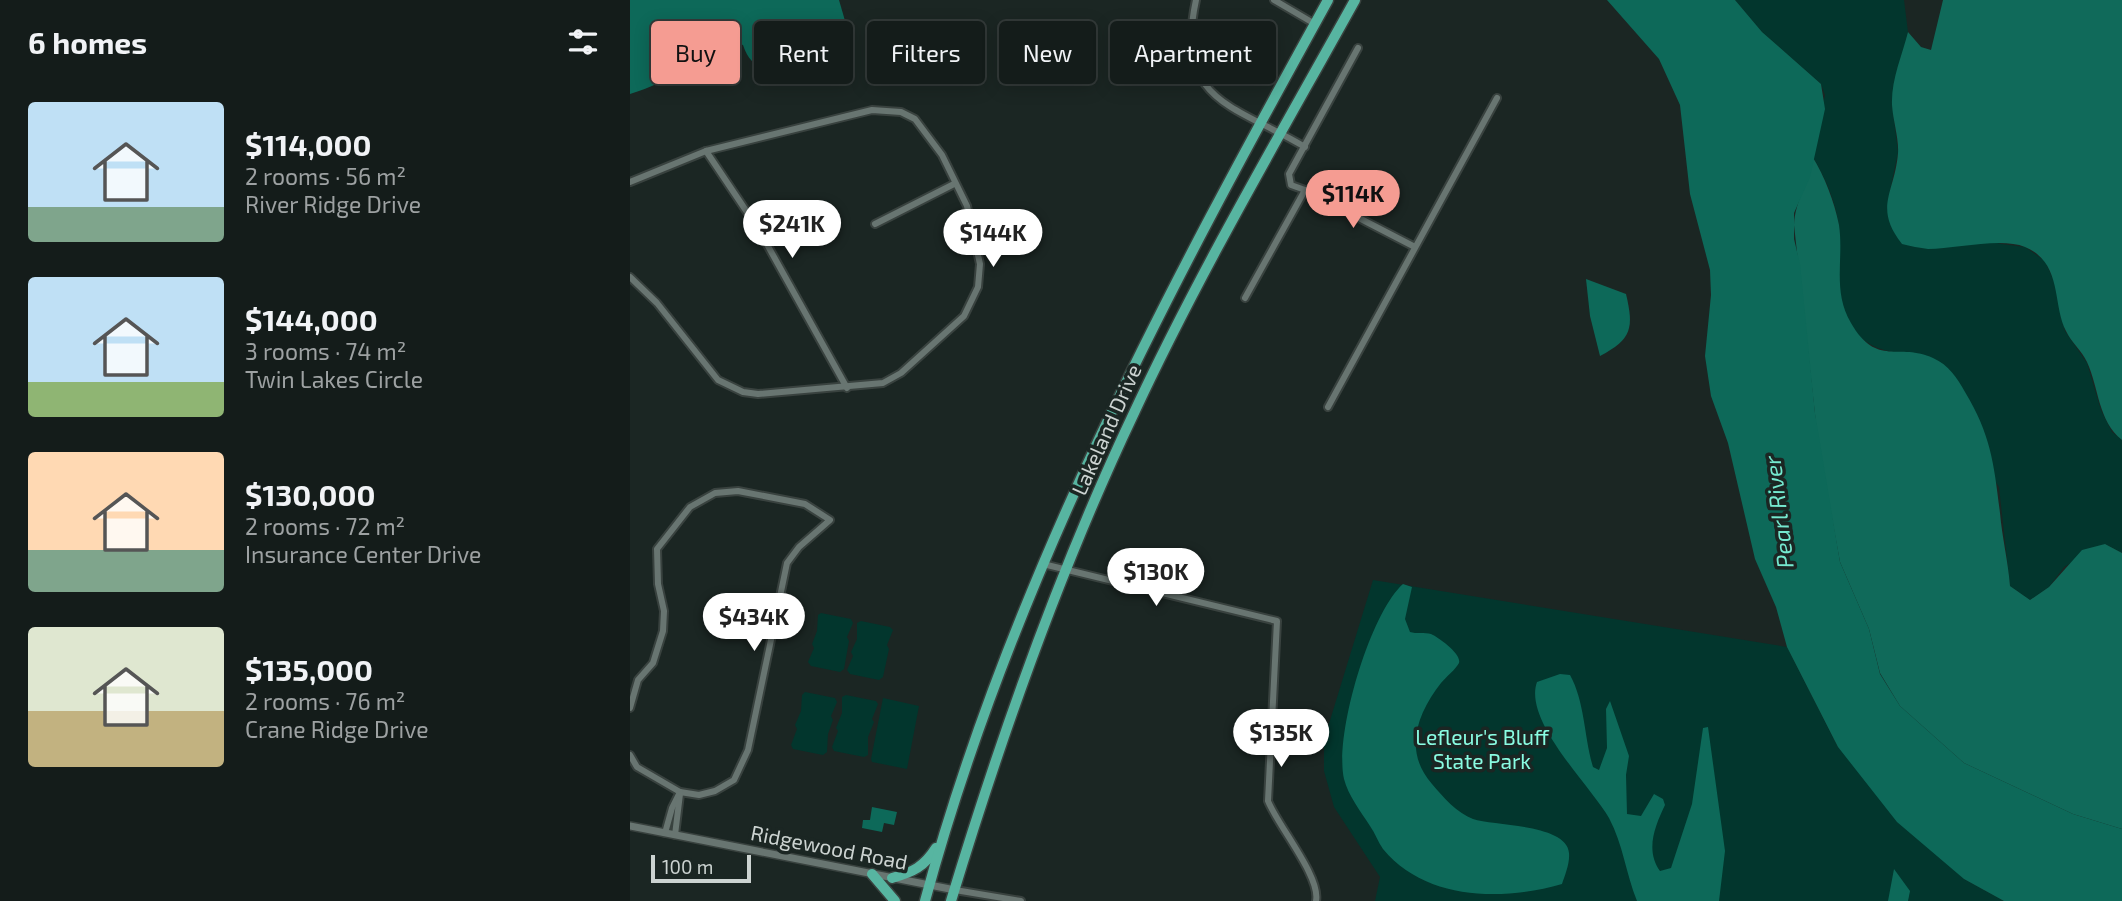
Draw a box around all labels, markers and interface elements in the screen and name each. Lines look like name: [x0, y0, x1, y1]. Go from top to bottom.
chip: Buy: [651, 21, 740, 84]
chip: Rent: [754, 21, 853, 84]
chip: Filters: [867, 21, 985, 84]
chip: New: [999, 21, 1096, 84]
chip: Apartment: [1110, 21, 1276, 84]
icon: filters: [564, 23, 602, 61]
text: 6 homes: [28, 24, 147, 60]
text: $114,000: [245, 126, 371, 162]
icon: home: [84, 130, 168, 214]
text: 2 rooms · 56 m²: [245, 162, 406, 190]
pin: $114K: [1304, 170, 1402, 230]
text: $114K: [1322, 179, 1384, 207]
text: River Ridge Drive: [245, 190, 421, 218]
pin: $241K: [743, 201, 841, 260]
text: $241K: [759, 209, 825, 237]
pin: $144K: [944, 210, 1042, 269]
text: $144K: [959, 218, 1027, 246]
text: $144,000: [245, 301, 378, 337]
icon: home: [84, 305, 168, 389]
text: 3 rooms · 74 m²: [245, 337, 406, 365]
street label: Lakeland Drive: [1066, 360, 1146, 499]
text: Twin Lakes Circle: [245, 365, 423, 393]
water label: Pearl River: [1757, 453, 1799, 570]
text: $130,000: [245, 476, 375, 512]
icon: home: [84, 480, 168, 564]
text: 2 rooms · 72 m²: [245, 512, 405, 540]
text: Insurance Center Drive: [245, 540, 481, 568]
pin: $130K: [1107, 548, 1205, 608]
text: $130K: [1123, 557, 1189, 585]
pin: $434K: [705, 594, 803, 653]
text: $434K: [719, 602, 789, 630]
text: $135,000: [245, 651, 373, 687]
icon: home: [84, 655, 168, 739]
text: 2 rooms · 76 m²: [245, 687, 405, 715]
pin: $135K: [1232, 710, 1330, 769]
text: Crane Ridge Drive: [245, 715, 429, 743]
text: $135K: [1249, 718, 1313, 746]
park label: Lefleur's Bluff State Park: [1415, 724, 1550, 773]
street label: Ridgewood Road: [749, 819, 910, 874]
scale bar: [651, 852, 751, 884]
text: 100 m: [662, 855, 713, 878]

